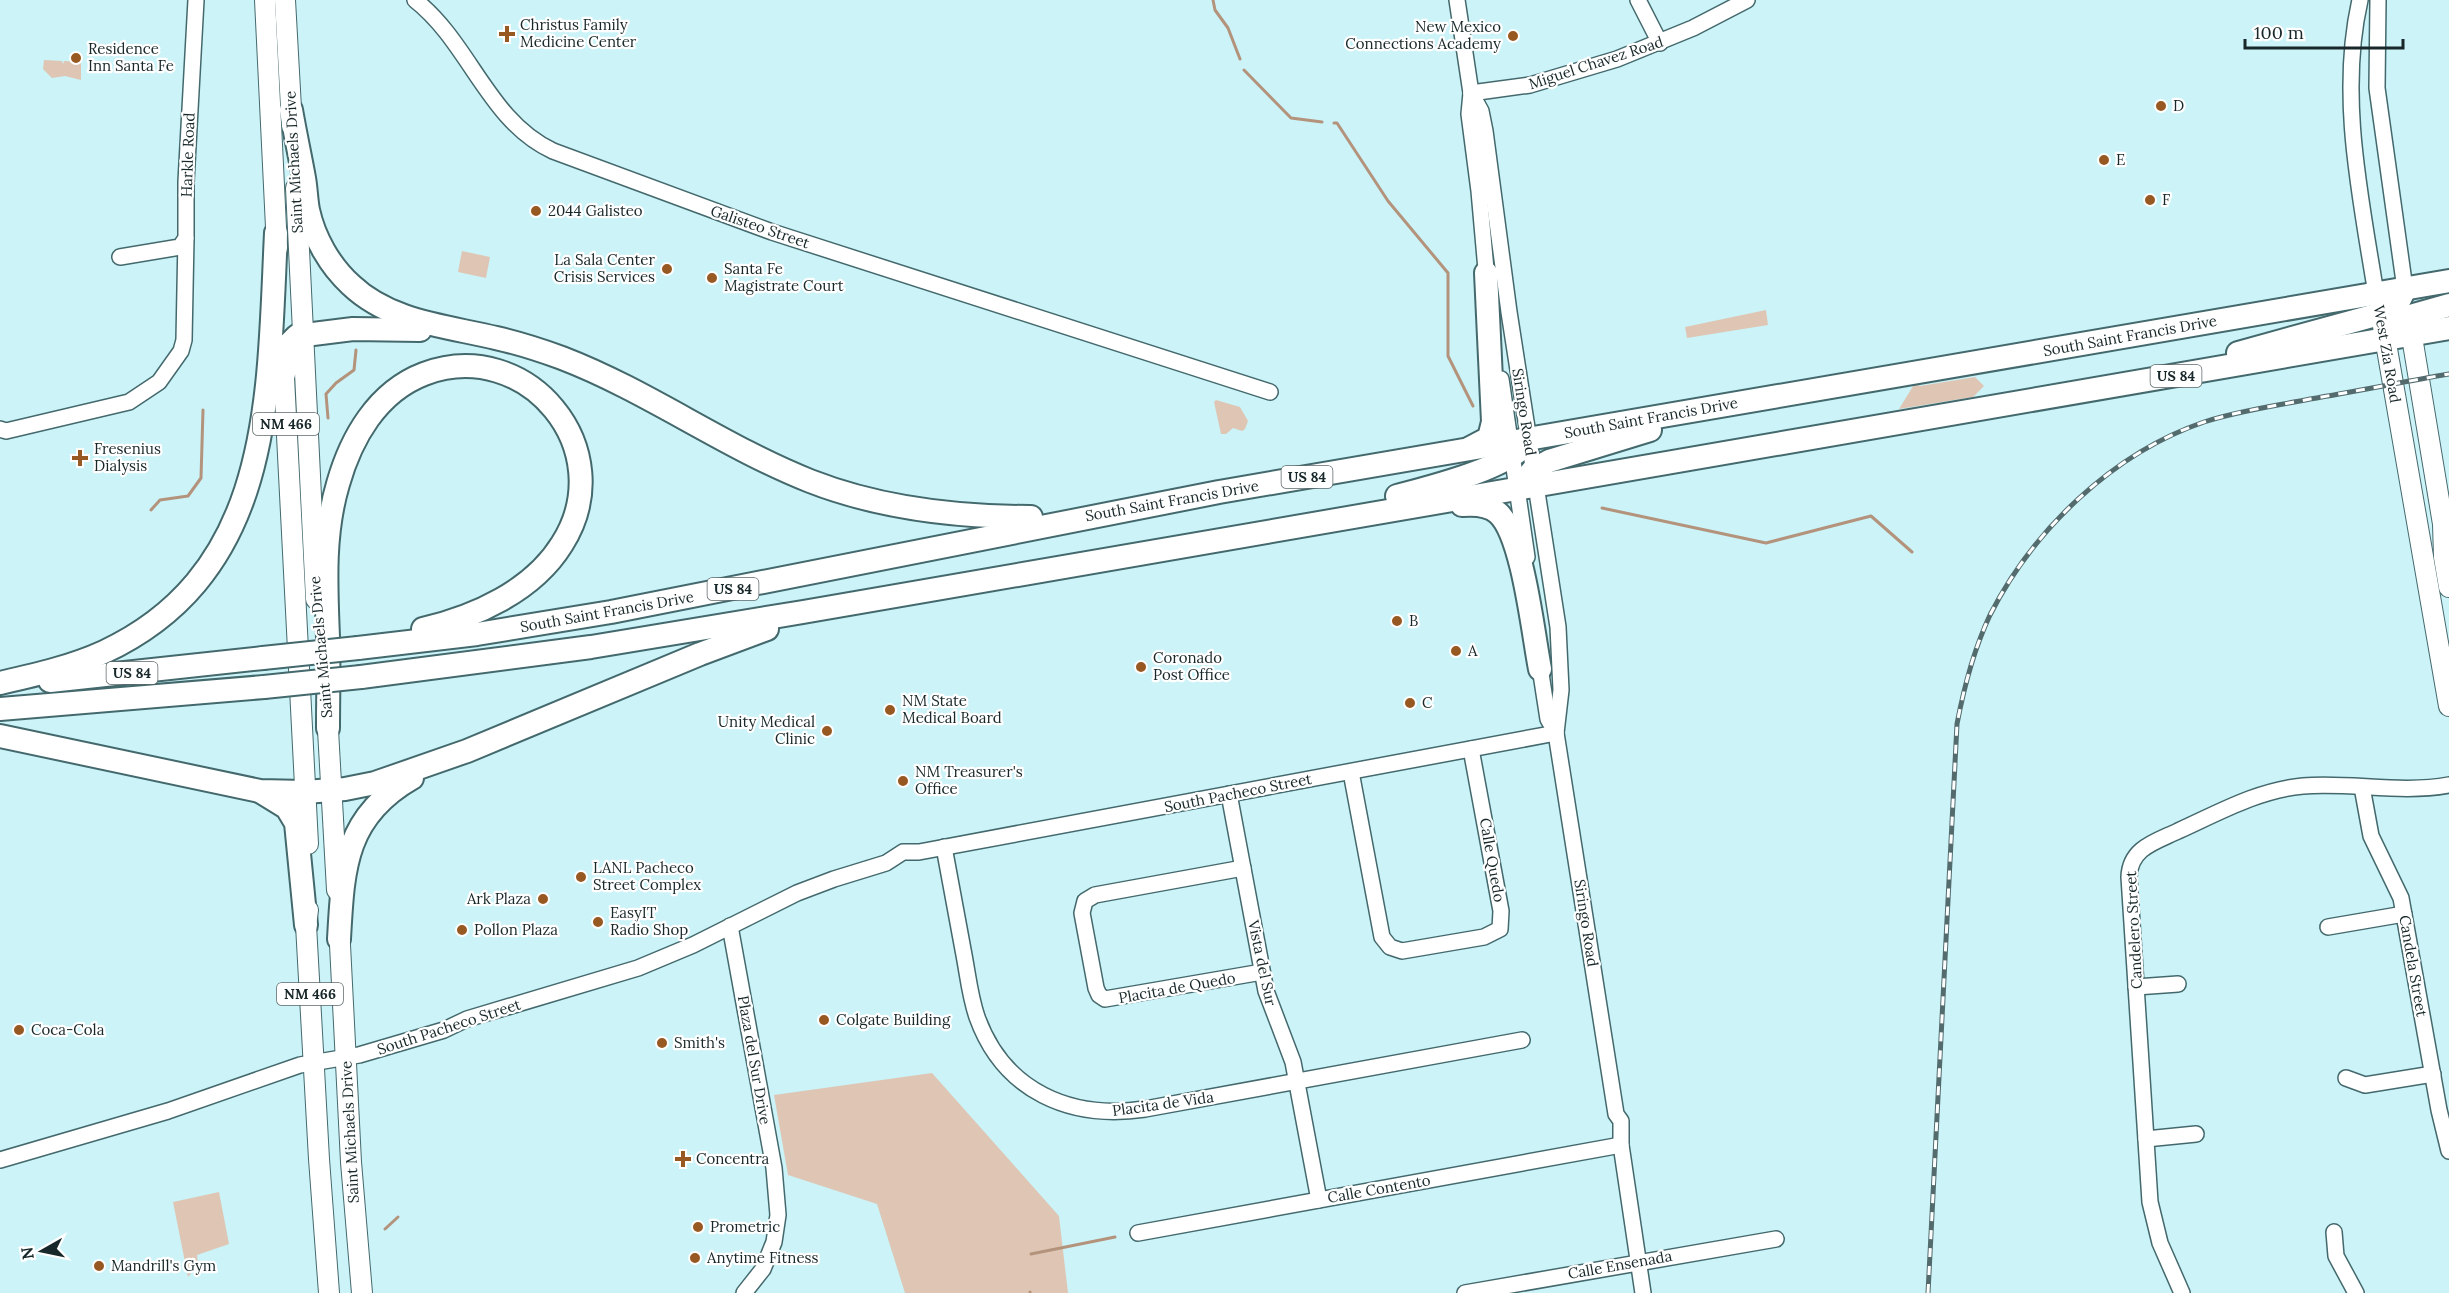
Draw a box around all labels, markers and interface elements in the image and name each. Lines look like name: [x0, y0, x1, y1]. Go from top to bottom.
scale bar: [2245, 12, 2402, 50]
place label: Christus Family Medicine Center: [520, 15, 637, 51]
place label: New Mexico Connections Academy: [1345, 17, 1501, 53]
text: 100 m: [2254, 21, 2304, 44]
marker: Christus Family Medicine Center: [498, 25, 516, 43]
marker: New Mexico Connections Academy: [1506, 29, 1520, 43]
street label: Miguel Chavez Road: [1526, 32, 1666, 93]
place label: Residence Inn Santa Fe: [88, 39, 174, 75]
marker: Residence Inn Santa Fe: [69, 51, 83, 65]
street label: Saint Michaels Drive: [280, 90, 307, 234]
place label: D: [2173, 96, 2184, 115]
marker: D: [2154, 99, 2168, 113]
street label: Harkle Road: [177, 112, 198, 198]
place label: E: [2116, 150, 2125, 169]
marker: E: [2097, 153, 2111, 167]
place label: F: [2162, 190, 2170, 209]
marker: F: [2143, 193, 2157, 207]
place label: 2044 Galisteo: [548, 201, 643, 220]
street label: Galisteo Street: [708, 201, 812, 252]
marker: 2044 Galisteo: [529, 204, 543, 218]
place label: La Sala Center Crisis Services: [554, 250, 655, 286]
place label: Santa Fe Magistrate Court: [724, 259, 844, 295]
marker: La Sala Center Crisis Services: [660, 262, 674, 276]
marker: Santa Fe Magistrate Court: [705, 271, 719, 285]
street label: West Zia Road: [2370, 304, 2405, 404]
street label: South Saint Francis Drive: [2042, 311, 2218, 360]
road number: US 84: [2150, 365, 2202, 387]
street label: Siringo Road: [1508, 367, 1541, 457]
street label: South Saint Francis Drive: [1563, 393, 1739, 442]
road number: NM 466: [253, 413, 319, 435]
place label: Fresenius Dialysis: [94, 439, 161, 475]
marker: Fresenius Dialysis: [71, 449, 89, 467]
road number: US 84: [1282, 466, 1332, 488]
street label: South Saint Francis Drive: [1084, 476, 1260, 525]
street label: Saint Michaels Drive: [305, 575, 336, 719]
road number: US 84: [708, 578, 758, 600]
street label: South Saint Francis Drive: [519, 587, 695, 636]
place label: B: [1409, 611, 1418, 630]
marker: B: [1390, 614, 1404, 628]
place label: A: [1467, 641, 1478, 660]
marker: A: [1449, 644, 1463, 658]
place label: Coronado Post Office: [1153, 648, 1230, 684]
marker: Coronado Post Office: [1134, 660, 1148, 674]
road number: US 84: [106, 662, 158, 684]
place label: NM State Medical Board: [902, 691, 1002, 727]
place label: C: [1422, 693, 1433, 712]
marker: C: [1403, 696, 1417, 710]
marker: NM State Medical Board: [883, 703, 897, 717]
place label: Unity Medical Clinic: [718, 712, 815, 748]
marker: Unity Medical Clinic: [820, 724, 834, 738]
place label: NM Treasurer's Office: [915, 762, 1023, 798]
street label: South Pacheco Street: [1163, 769, 1313, 816]
marker: NM Treasurer's Office: [896, 774, 910, 788]
street label: Calle Quedo: [1476, 816, 1509, 904]
place label: LANL Pacheco Street Complex: [593, 858, 701, 894]
marker: LANL Pacheco Street Complex: [574, 870, 588, 884]
street label: Candelero Street: [2121, 870, 2146, 990]
street label: Siringo Road: [1570, 878, 1603, 968]
place label: Ark Plaza: [466, 889, 531, 908]
marker: Ark Plaza: [536, 892, 550, 906]
place label: EasyIT Radio Shop: [610, 903, 688, 939]
street label: Candela Street: [2395, 914, 2432, 1018]
marker: EasyIT Radio Shop: [591, 915, 605, 929]
street label: Vista del Sur: [1244, 917, 1281, 1008]
place label: Pollon Plaza: [474, 920, 558, 939]
marker: Pollon Plaza: [455, 923, 469, 937]
street label: Placita de Quedo: [1117, 968, 1237, 1007]
road number: NM 466: [277, 983, 343, 1005]
street label: South Pacheco Street: [375, 994, 523, 1059]
street label: Plaza del Sur Drive: [734, 994, 775, 1126]
place label: Colgate Building: [836, 1010, 951, 1029]
marker: Colgate Building: [817, 1013, 831, 1027]
place label: Coca-Cola: [31, 1020, 105, 1039]
marker: Coca-Cola: [12, 1023, 26, 1037]
place label: Smith's: [674, 1033, 725, 1052]
marker: Smith's: [655, 1036, 669, 1050]
street label: Saint Michaels Drive: [336, 1060, 363, 1204]
street label: Placita de Vida: [1111, 1087, 1215, 1120]
place label: Concentra: [696, 1149, 770, 1168]
marker: Concentra: [674, 1150, 692, 1168]
street label: Calle Contento: [1326, 1170, 1432, 1207]
place label: Prometric: [710, 1217, 780, 1236]
marker: Prometric: [691, 1220, 705, 1234]
north arrow: [12, 1221, 72, 1281]
text: N: [16, 1246, 38, 1261]
street label: Calle Ensenada: [1566, 1246, 1674, 1283]
place label: Anytime Fitness: [706, 1248, 818, 1267]
marker: Anytime Fitness: [688, 1251, 702, 1265]
place label: Mandrill's Gym: [111, 1256, 216, 1275]
marker: Mandrill's Gym: [92, 1259, 106, 1273]

